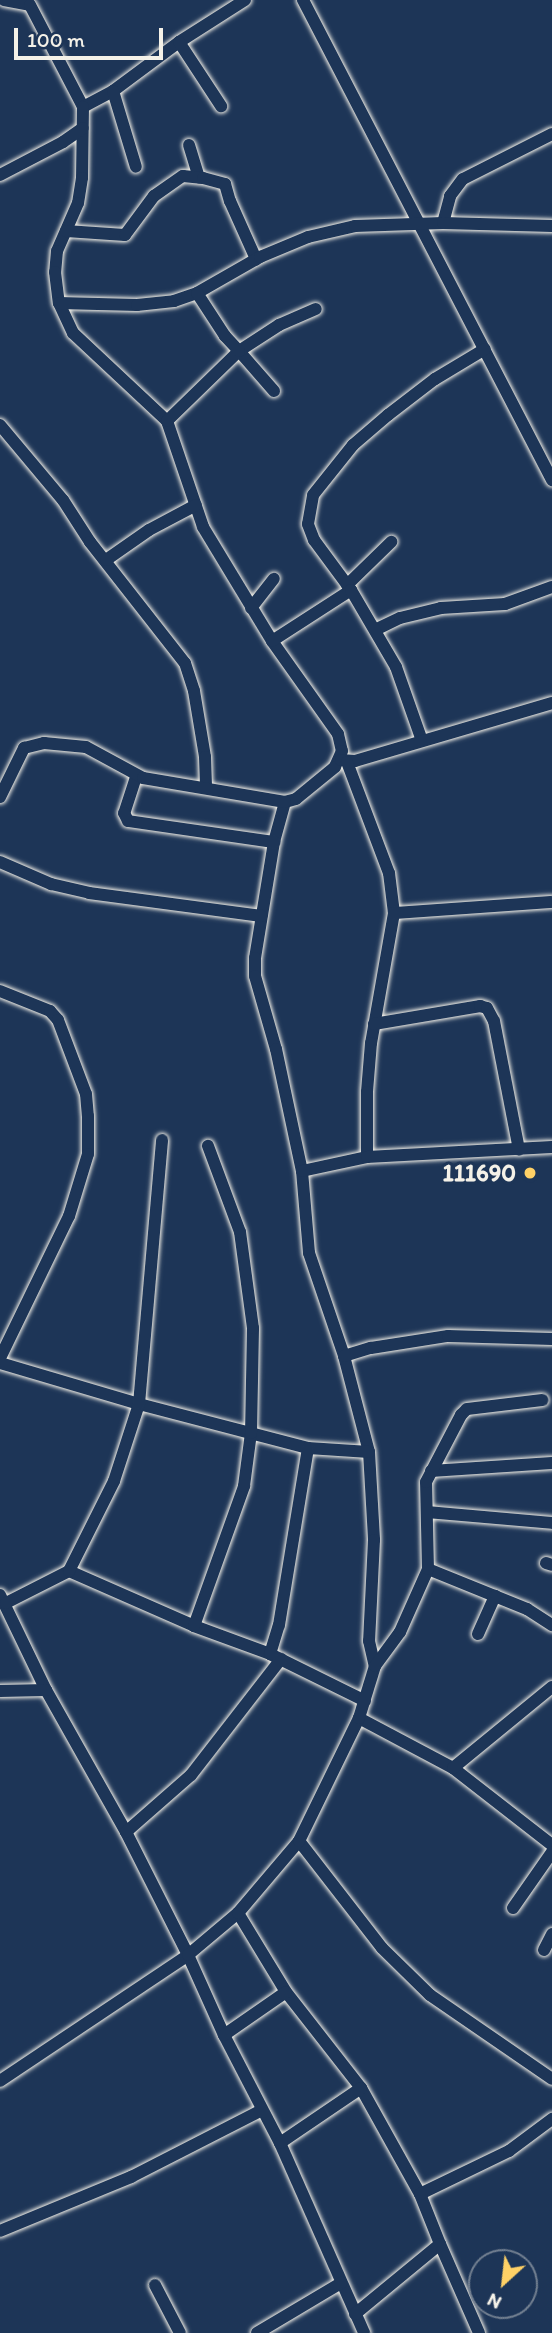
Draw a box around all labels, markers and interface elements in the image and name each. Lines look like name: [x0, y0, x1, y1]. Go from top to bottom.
scale bar: [18, 14, 166, 58]
text: 100 m: [27, 27, 85, 52]
place label: 111690: [443, 1159, 516, 1187]
marker: 111690: [522, 1165, 538, 1181]
north arrow: [468, 2249, 538, 2319]
text: N: [483, 2288, 505, 2315]

